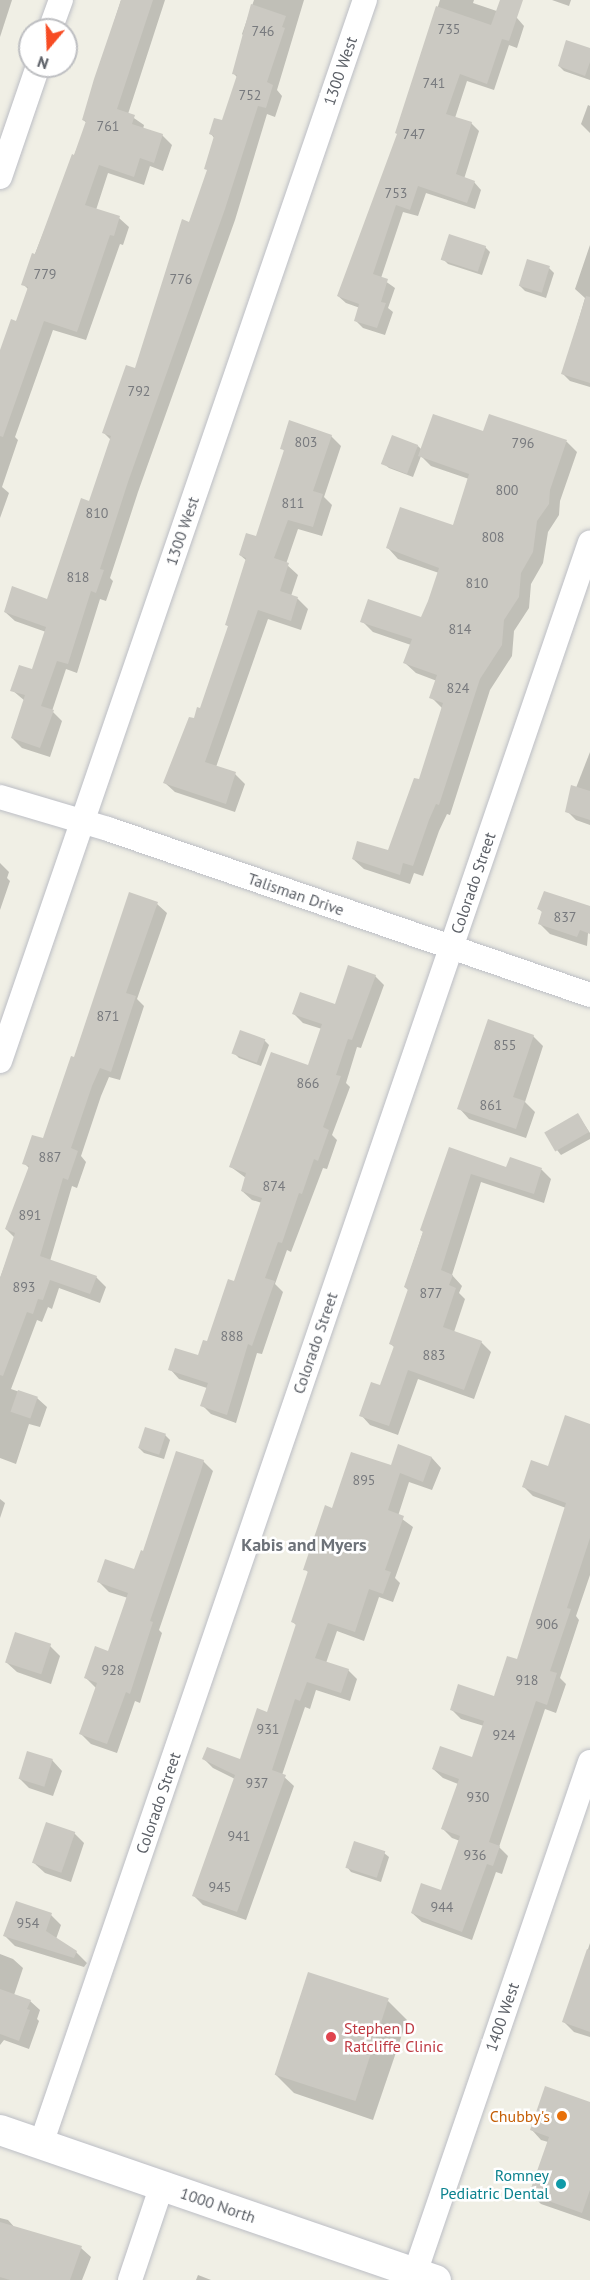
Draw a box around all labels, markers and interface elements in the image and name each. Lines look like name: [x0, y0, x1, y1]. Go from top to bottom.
north arrow: [18, 18, 78, 78]
house number: 735: [438, 21, 460, 37]
house number: 746: [252, 23, 274, 39]
street label: 1300 West: [319, 34, 361, 108]
text: N: [35, 52, 51, 74]
house number: 741: [423, 75, 445, 91]
house number: 752: [239, 87, 261, 103]
house number: 761: [97, 118, 119, 134]
house number: 747: [403, 126, 425, 142]
house number: 753: [385, 185, 407, 201]
house number: 779: [34, 266, 56, 282]
house number: 776: [170, 271, 192, 287]
house number: 792: [128, 383, 150, 399]
house number: 803: [295, 434, 317, 450]
house number: 796: [512, 435, 534, 451]
house number: 800: [496, 482, 518, 498]
street label: 1300 West: [161, 494, 203, 568]
house number: 811: [282, 495, 304, 511]
house number: 810: [86, 505, 108, 521]
house number: 808: [482, 529, 504, 545]
house number: 818: [67, 569, 89, 585]
house number: 810: [466, 575, 488, 591]
house number: 814: [449, 621, 471, 637]
house number: 824: [447, 680, 469, 696]
street label: Colorado Street: [447, 830, 499, 936]
street label: Talisman Drive: [245, 869, 347, 919]
house number: 837: [554, 909, 576, 925]
house number: 871: [97, 1008, 119, 1024]
house number: 855: [494, 1037, 516, 1053]
house number: 866: [297, 1075, 319, 1091]
house number: 861: [480, 1097, 502, 1113]
house number: 887: [39, 1149, 61, 1165]
house number: 874: [263, 1178, 285, 1194]
house number: 891: [19, 1207, 41, 1223]
house number: 893: [13, 1279, 35, 1295]
house number: 877: [420, 1285, 442, 1301]
street label: Colorado Street: [289, 1290, 341, 1396]
house number: 888: [221, 1328, 243, 1344]
house number: 883: [423, 1347, 445, 1363]
house number: 895: [353, 1472, 375, 1488]
district label: Kabis and Myers: [241, 1534, 367, 1556]
house number: 906: [536, 1616, 558, 1632]
house number: 928: [102, 1662, 124, 1678]
house number: 918: [516, 1672, 538, 1688]
house number: 931: [257, 1721, 279, 1737]
house number: 924: [493, 1727, 515, 1743]
street label: Colorado Street: [132, 1750, 184, 1856]
house number: 937: [246, 1775, 268, 1791]
house number: 930: [467, 1789, 489, 1805]
house number: 941: [228, 1828, 250, 1844]
house number: 936: [464, 1847, 486, 1863]
house number: 945: [209, 1879, 231, 1895]
house number: 944: [431, 1899, 453, 1915]
house number: 954: [17, 1915, 39, 1931]
street label: 1400 West: [481, 1980, 523, 2054]
place label: Stephen D Ratcliffe Clinic: [344, 2018, 444, 2056]
marker: Stephen D Ratcliffe Clinic: [322, 2028, 340, 2046]
place label: Chubby's: [490, 2106, 550, 2126]
marker: Chubby's: [555, 2109, 569, 2123]
place label: Romney Pediatric Dental: [440, 2165, 549, 2203]
marker: Romney Pediatric Dental: [554, 2177, 568, 2191]
street label: 1000 North: [178, 2183, 258, 2227]

